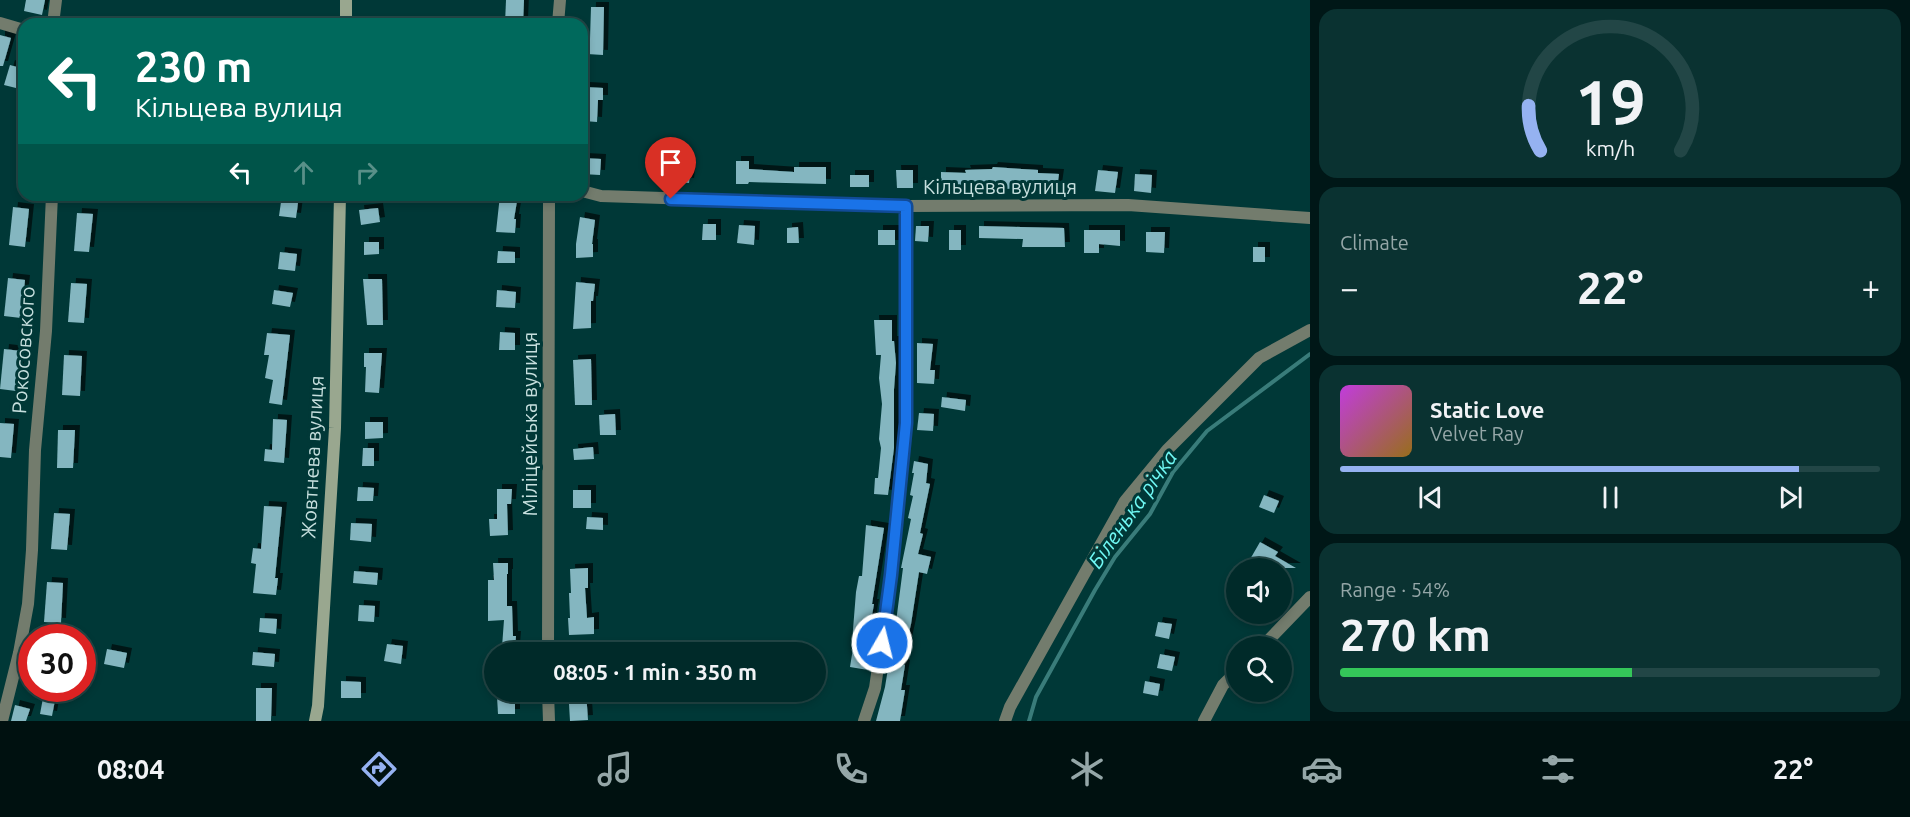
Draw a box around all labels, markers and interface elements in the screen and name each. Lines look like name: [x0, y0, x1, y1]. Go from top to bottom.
icon: left: [36, 42, 114, 120]
text: 230 m: [135, 43, 252, 90]
text: 19: [1575, 67, 1645, 137]
text: Кільцева вулиця: [135, 92, 343, 122]
text: km/h: [1585, 136, 1635, 160]
pin: [645, 137, 696, 199]
icon: arrive: [654, 146, 687, 179]
icon: left: [224, 156, 257, 189]
icon: ahead: [287, 156, 320, 189]
icon: right: [350, 156, 383, 189]
street label: Кільцева вулиця: [923, 175, 1077, 198]
text: Climate: [1340, 231, 1409, 254]
text: 22°: [1577, 262, 1643, 313]
text: −: [1340, 269, 1359, 306]
text: +: [1861, 269, 1880, 306]
street label: Рокосовского: [7, 286, 39, 414]
street label: Міліцейська вулиця: [518, 332, 541, 516]
street label: Жовтнева вулиця: [296, 375, 328, 539]
text: Static Love: [1430, 397, 1545, 422]
text: Velvet Ray: [1430, 422, 1524, 445]
water label: Біленька річка: [1083, 446, 1181, 572]
icon: previous: [1414, 481, 1447, 514]
icon: pause: [1594, 481, 1627, 514]
icon: next: [1774, 481, 1807, 514]
map controls: [1226, 558, 1292, 702]
button: sound: [1226, 558, 1292, 624]
text: Range · 54%: [1340, 578, 1450, 601]
text: 270 km: [1340, 609, 1491, 660]
position arrow: [850, 611, 914, 675]
speed limit sign: 30: [18, 624, 96, 702]
button: search: [1226, 636, 1292, 702]
text: 08:05 · 1 min · 350 m: [553, 659, 757, 684]
icon: directions: [358, 748, 400, 790]
icon: music: [594, 748, 636, 790]
icon: phone: [830, 748, 872, 790]
icon: climate: [1066, 748, 1108, 790]
icon: car: [1301, 748, 1343, 790]
icon: filters: [1537, 748, 1579, 790]
text: 08:04: [97, 754, 164, 784]
text: 22°: [1773, 754, 1813, 784]

